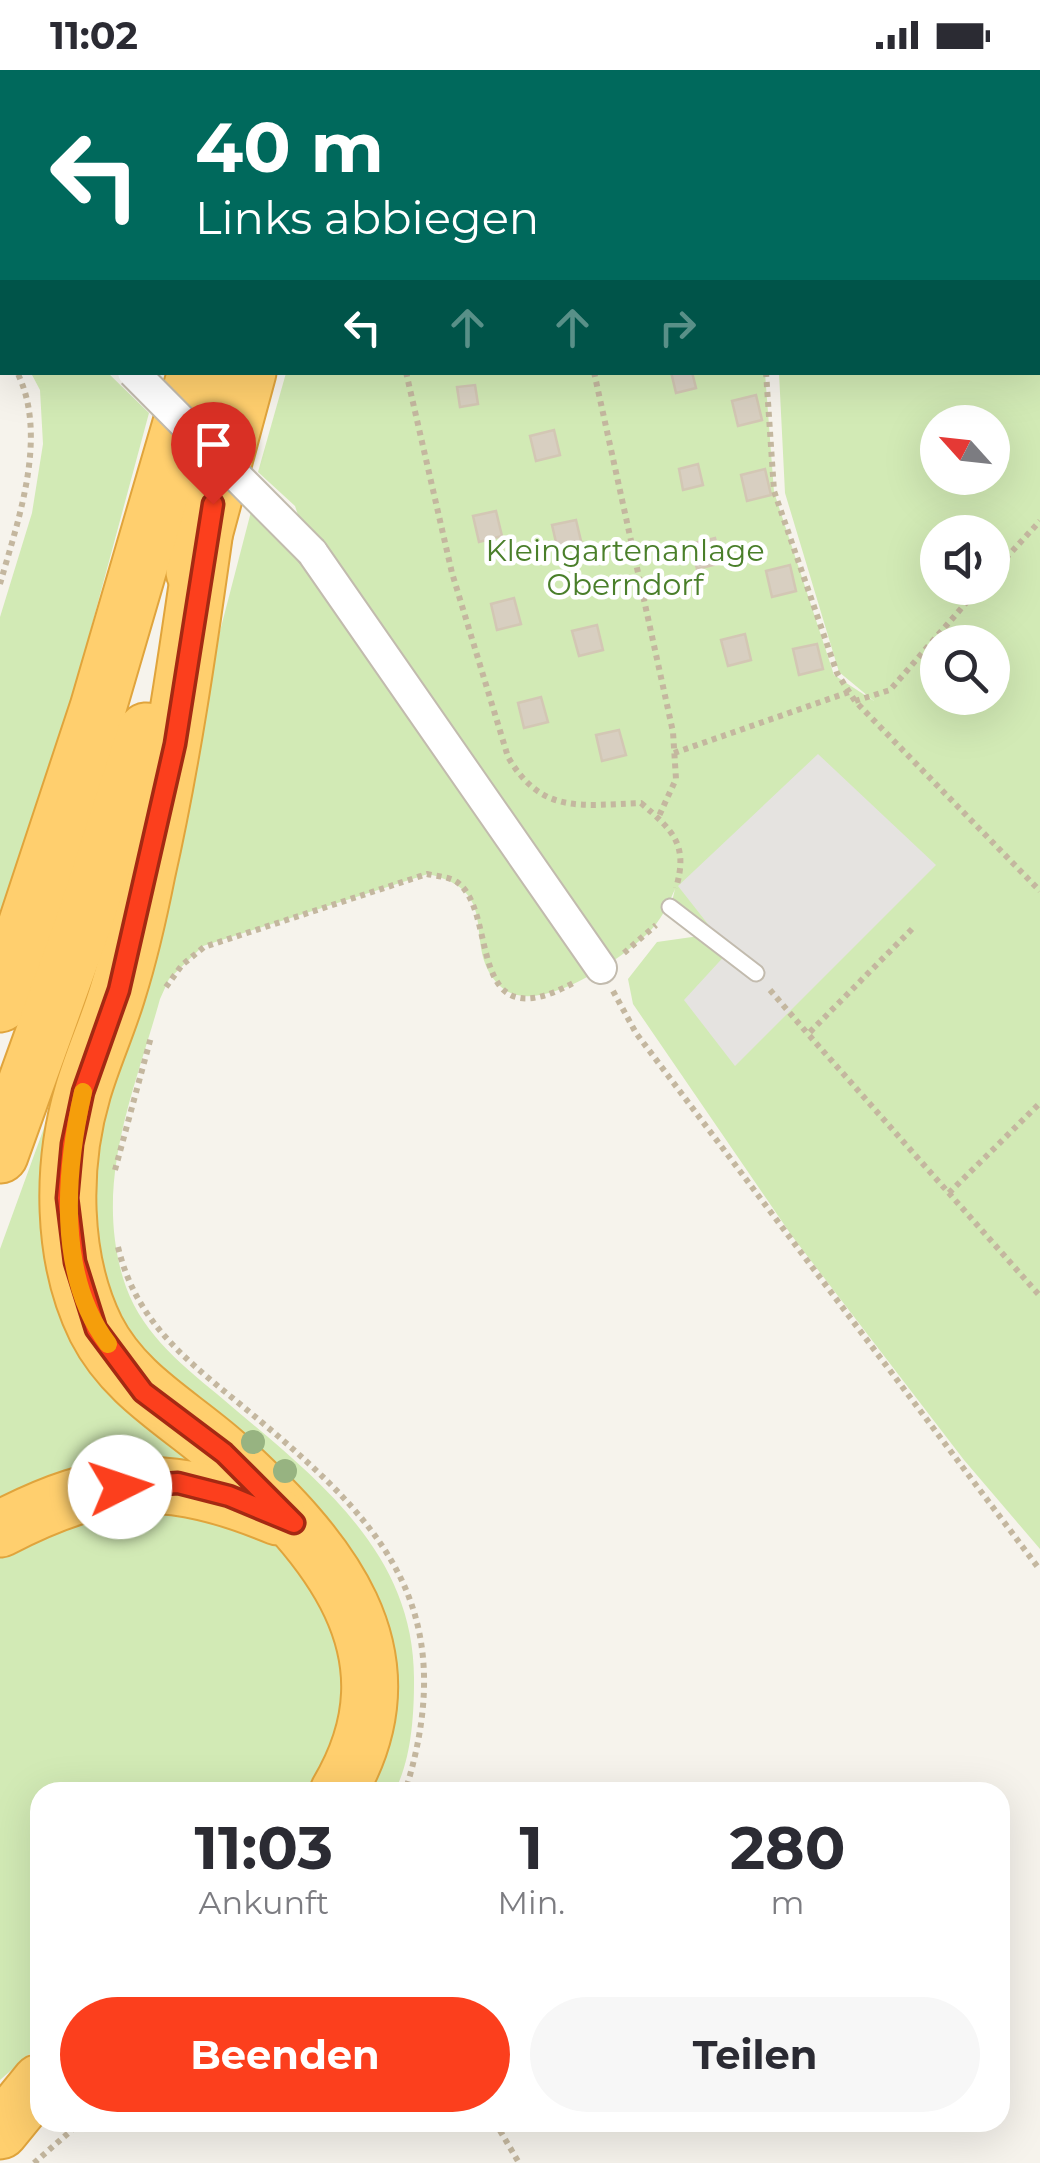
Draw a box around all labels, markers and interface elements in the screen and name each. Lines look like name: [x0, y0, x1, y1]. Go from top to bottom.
text: 11:02: [50, 12, 138, 59]
text: 40 m: [195, 104, 384, 190]
icon: left: [30, 110, 160, 240]
text: Links abbiegen: [195, 190, 539, 245]
icon: left: [335, 300, 390, 355]
icon: ahead: [440, 300, 495, 355]
icon: ahead: [545, 300, 600, 355]
icon: right: [650, 300, 705, 355]
pin: [171, 402, 256, 505]
north arrow: [920, 405, 1010, 495]
map controls: [920, 405, 1010, 715]
icon: arrive: [186, 417, 241, 472]
button: sound: [920, 515, 1010, 605]
park label: Kleingartenanlage Oberndorf: [485, 532, 765, 603]
button: search: [920, 625, 1010, 715]
position arrow: [68, 1435, 172, 1539]
text: 11:03: [195, 1811, 333, 1884]
text: 1: [520, 1811, 543, 1884]
text: 280: [730, 1811, 845, 1884]
text: Ankunft: [199, 1883, 329, 1922]
text: Min.: [498, 1883, 565, 1922]
text: m: [771, 1883, 805, 1922]
button: Beenden: [60, 1997, 510, 2112]
button: Teilen: [530, 1997, 980, 2112]

